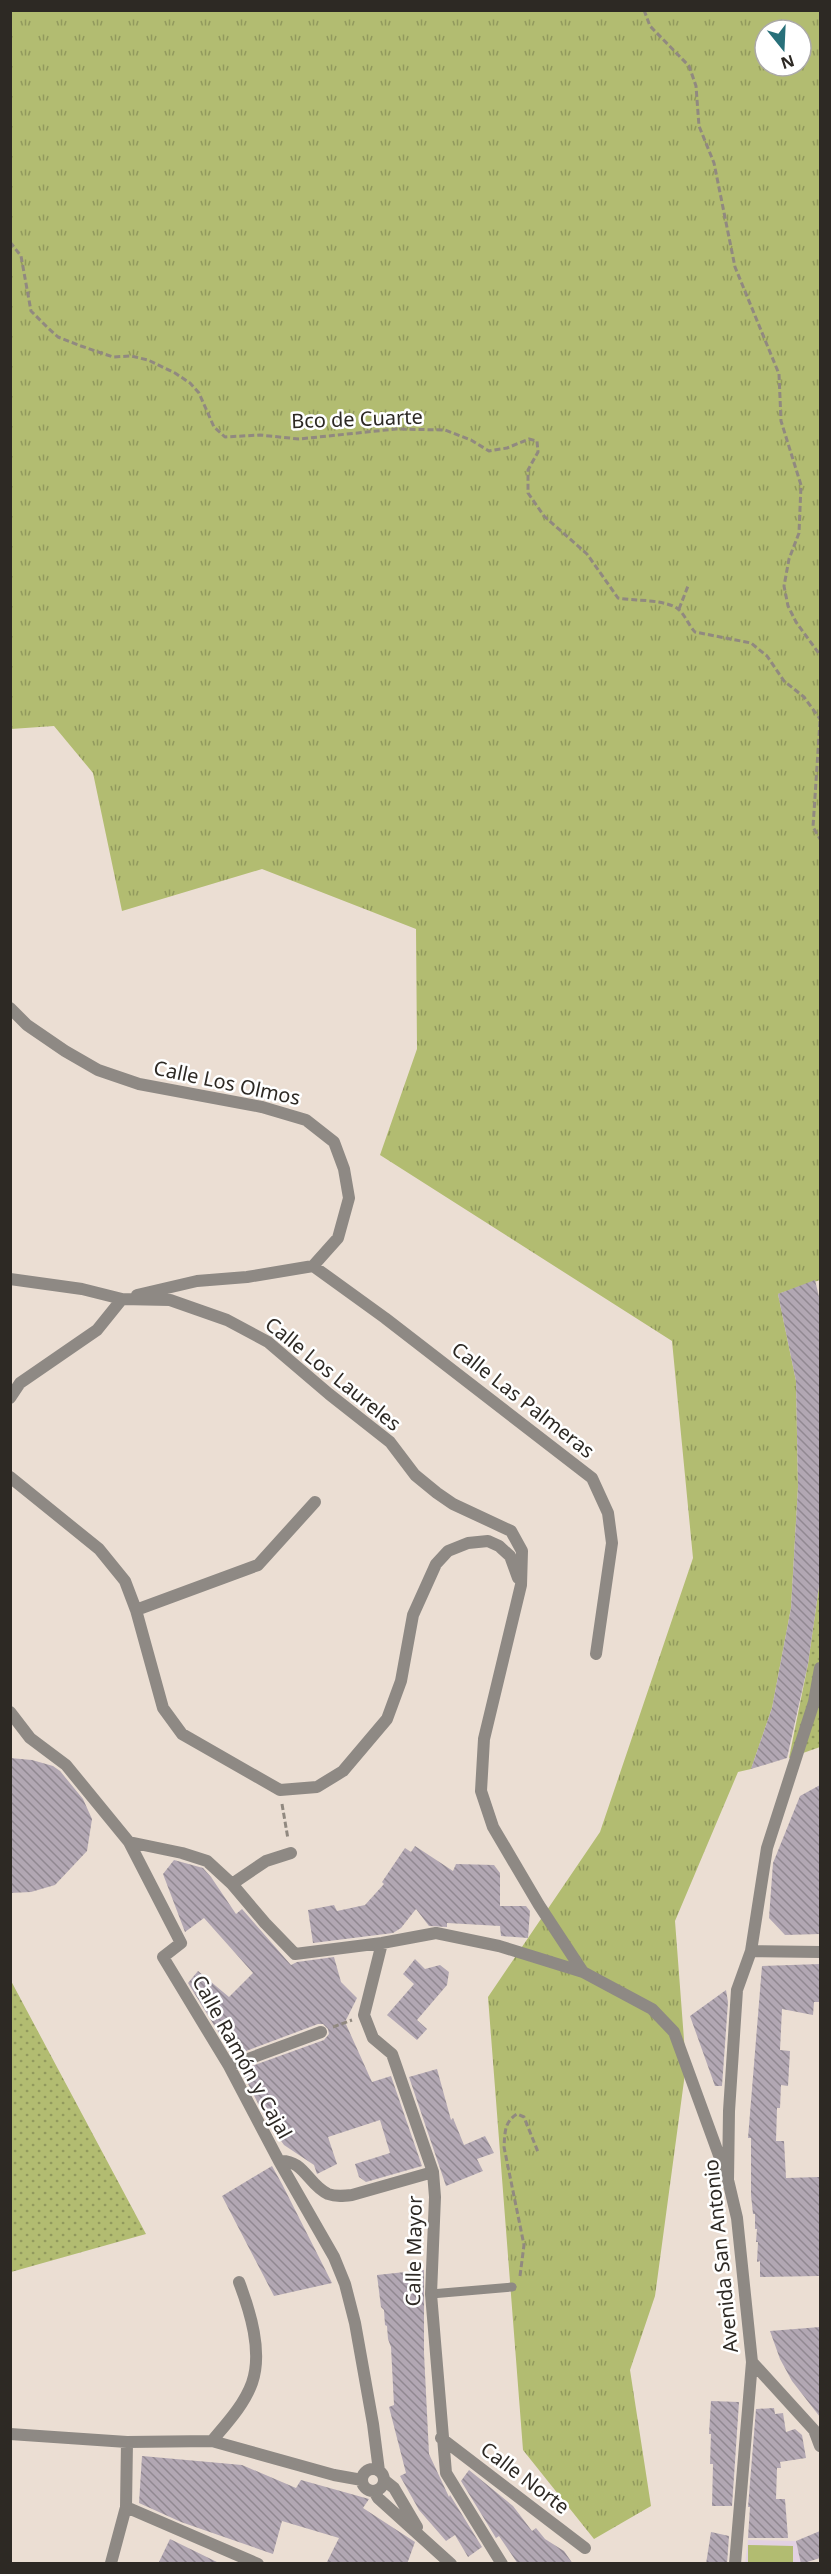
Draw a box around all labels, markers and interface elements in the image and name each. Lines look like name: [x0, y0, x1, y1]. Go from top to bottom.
north arrow: [753, 18, 813, 78]
text: N: [778, 50, 797, 75]
street label: Bco de Cuarte: [291, 403, 423, 434]
street label: Calle Los Olmos: [151, 1054, 303, 1111]
street label: Calle Los Laureles: [260, 1310, 407, 1437]
street label: Calle Las Palmeras: [446, 1335, 600, 1464]
street label: Calle Ramón y Cajal: [186, 1970, 299, 2144]
street label: Avenida San Antonio: [697, 2158, 744, 2354]
street label: Calle Mayor: [399, 2195, 428, 2307]
street label: Calle Norte: [475, 2435, 575, 2520]

